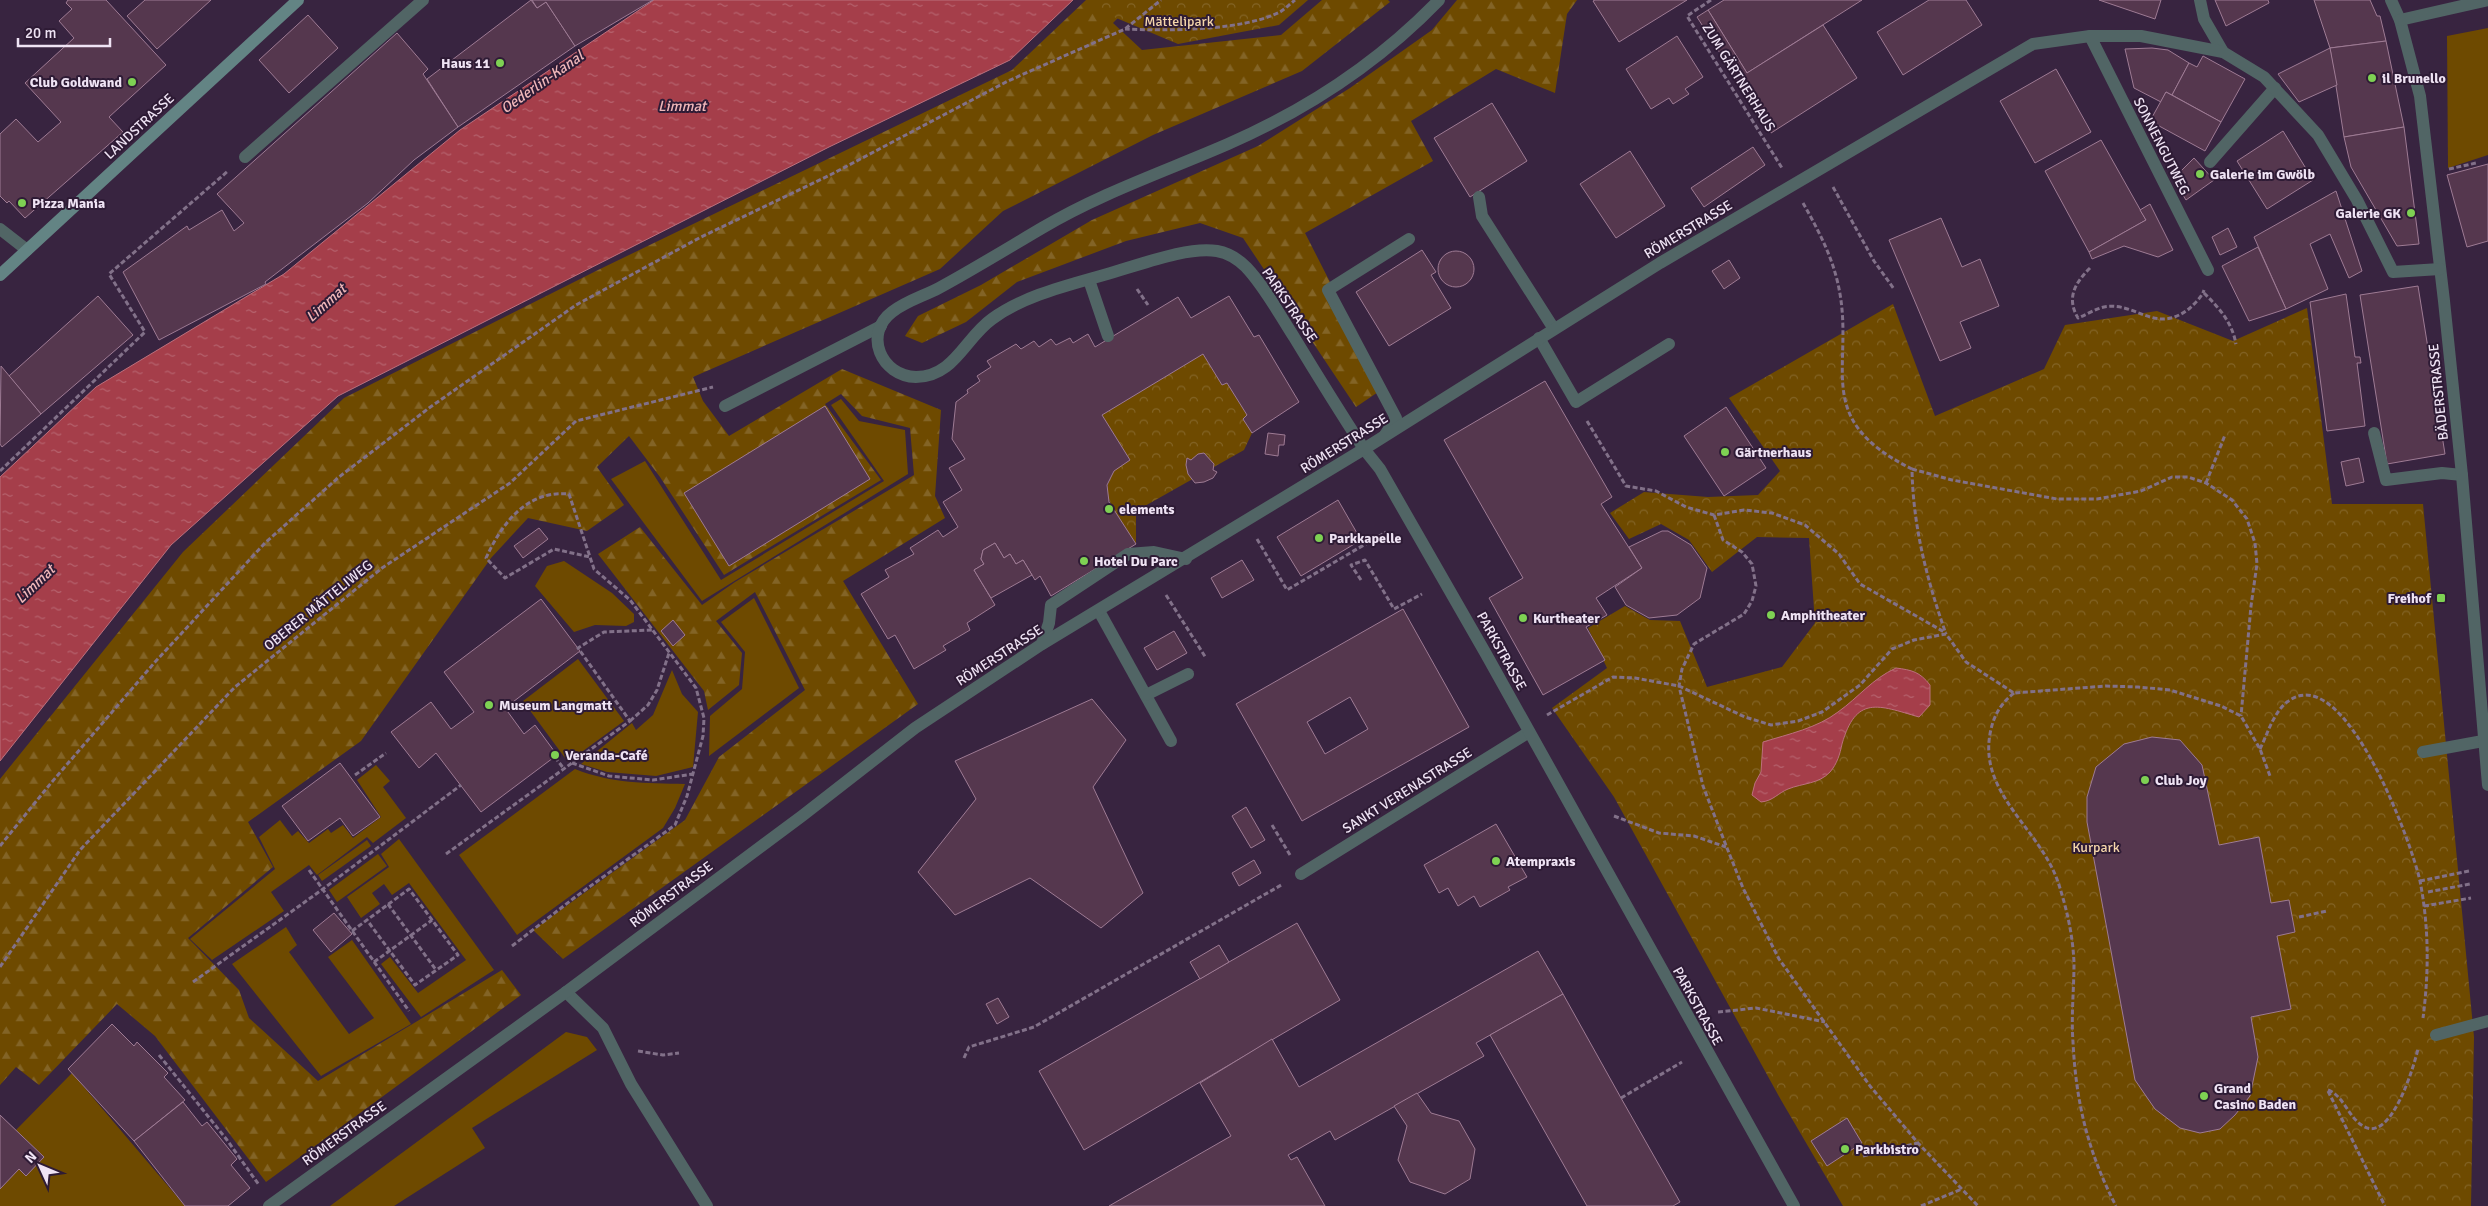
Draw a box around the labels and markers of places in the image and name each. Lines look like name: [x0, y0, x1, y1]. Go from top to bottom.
place label: Haus 11: [441, 55, 490, 72]
marker: Haus 11: [494, 57, 506, 69]
place label: il Brunello: [2382, 70, 2446, 87]
marker: il Brunello: [2366, 72, 2378, 84]
place label: Club Goldwand: [30, 74, 122, 91]
marker: Club Goldwand: [126, 76, 138, 88]
place label: Galerie im Gwölb: [2210, 166, 2315, 183]
marker: Galerie im Gwölb: [2194, 168, 2206, 180]
place label: Pizza Mania: [32, 195, 105, 212]
marker: Pizza Mania: [16, 197, 28, 209]
place label: Galerie GK: [2336, 205, 2401, 222]
marker: Galerie GK: [2405, 207, 2417, 219]
place label: Gärtnerhaus: [1735, 444, 1812, 461]
marker: Gärtnerhaus: [1719, 446, 1731, 458]
place label: elements: [1119, 501, 1175, 518]
marker: elements: [1103, 503, 1115, 515]
place label: Parkkapelle: [1329, 530, 1401, 547]
marker: Parkkapelle: [1313, 532, 1325, 544]
place label: Hotel Du Parc: [1094, 553, 1178, 570]
marker: Hotel Du Parc: [1078, 555, 1090, 567]
place label: Freihof: [2387, 590, 2432, 607]
marker: Freihof: [2435, 592, 2447, 604]
place label: Amphitheater: [1781, 607, 1865, 624]
marker: Amphitheater: [1765, 609, 1777, 621]
place label: Kurtheater: [1533, 610, 1600, 627]
marker: Kurtheater: [1517, 612, 1529, 624]
place label: Museum Langmatt: [499, 697, 613, 714]
marker: Museum Langmatt: [483, 699, 495, 711]
place label: Veranda-Café: [565, 747, 648, 764]
marker: Veranda-Café: [549, 749, 561, 761]
place label: Club Joy: [2155, 772, 2207, 789]
marker: Club Joy: [2139, 774, 2151, 786]
place label: Atempraxis: [1506, 853, 1575, 870]
marker: Atempraxis: [1490, 855, 1502, 867]
place label: Grand Casino Baden: [2214, 1080, 2296, 1113]
marker: Grand Casino Baden: [2198, 1090, 2210, 1102]
place label: Parkbistro: [1855, 1141, 1919, 1158]
marker: Parkbistro: [1839, 1143, 1851, 1155]

